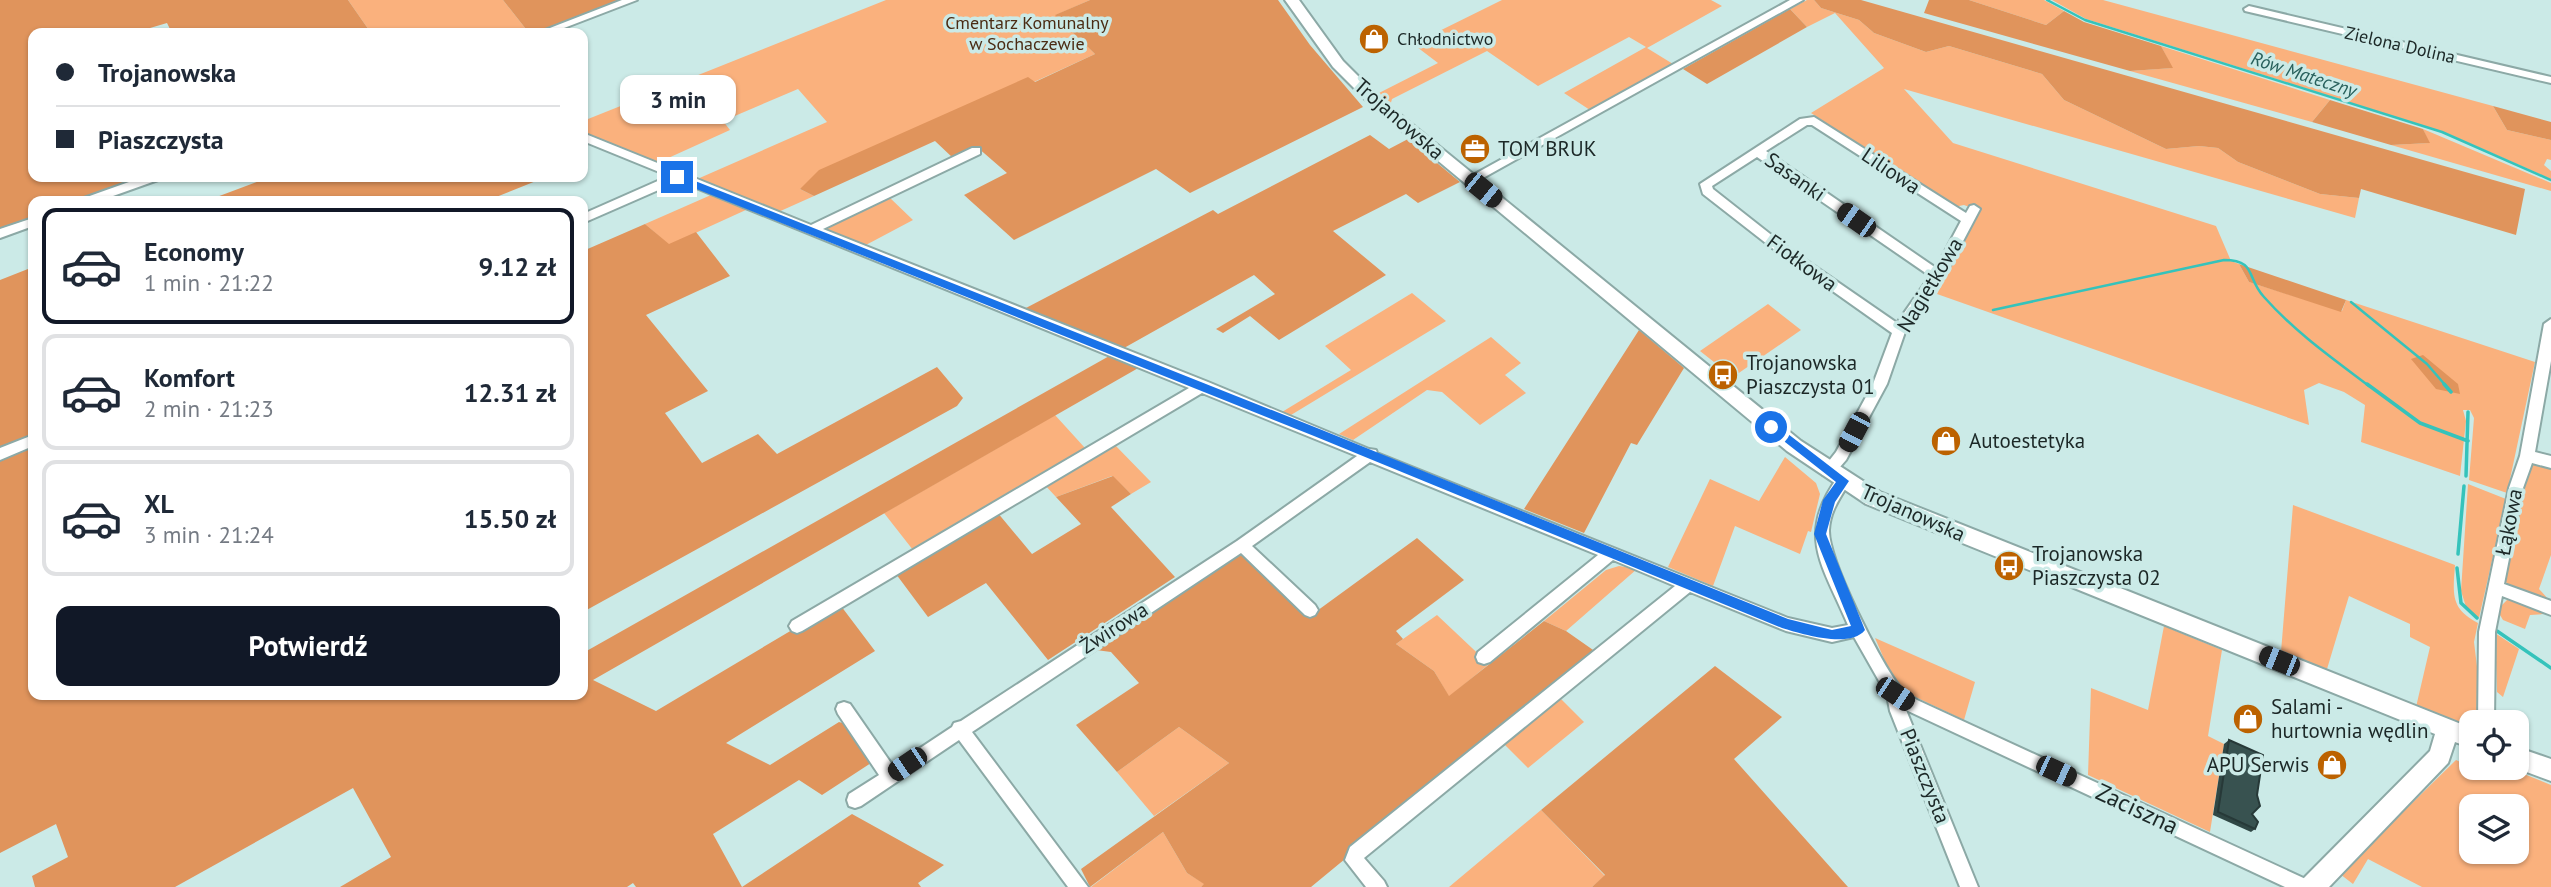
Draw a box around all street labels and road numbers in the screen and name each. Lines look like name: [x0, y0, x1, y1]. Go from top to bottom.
street label: Zielona Dolina: [2343, 21, 2458, 68]
street label: Trojanowska: [1349, 72, 1450, 165]
street label: Liliowa: [1857, 141, 1926, 200]
street label: Sasanki: [1760, 146, 1831, 207]
street label: Fiołkowa: [1762, 228, 1843, 297]
street label: Nagietkowa: [1891, 232, 1968, 337]
street label: Trojanowska: [1857, 478, 1969, 547]
street label: Łąkowa: [2489, 486, 2528, 558]
street label: Żwirowa: [1075, 596, 1153, 660]
street label: Piaszczysta: [1894, 724, 1957, 827]
street label: Zaciszna: [2091, 776, 2183, 841]

